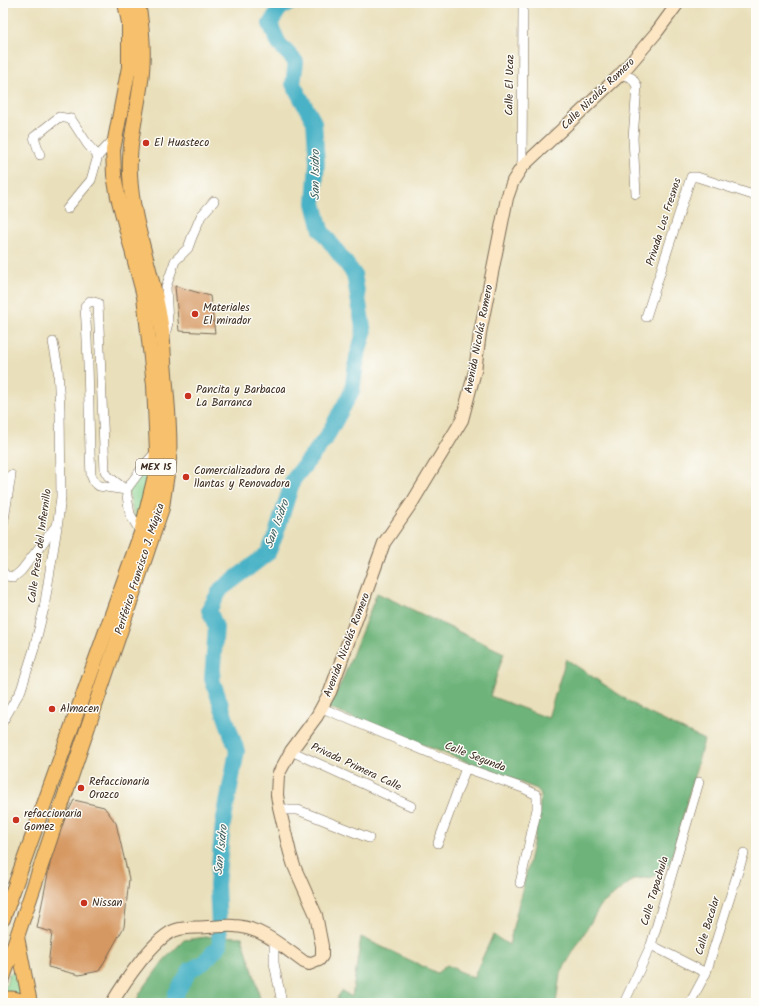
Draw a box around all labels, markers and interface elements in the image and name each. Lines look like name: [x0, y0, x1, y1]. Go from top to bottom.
street label: Calle El Ucaz: [500, 54, 520, 116]
street label: Calle Nicolás Romero: [557, 54, 639, 134]
place label: El Huasteco: [154, 134, 209, 152]
marker: El Huasteco: [141, 138, 151, 148]
water label: San Isidro: [306, 148, 325, 200]
street label: Privada Los Fresnos: [641, 175, 687, 268]
street label: Avenida Nicolás Romero: [460, 283, 498, 395]
place label: Materiales El mirador: [203, 299, 252, 330]
marker: Materiales El mirador: [190, 309, 200, 319]
place label: Pancita y Barbacoa La Barranca: [196, 381, 286, 412]
marker: Pancita y Barbacoa La Barranca: [183, 391, 193, 401]
road number: MEX 15: [136, 459, 176, 475]
place label: Comercializadora de llantas y Renovadora: [194, 462, 290, 493]
marker: Comercializadora de llantas y Renovadora: [181, 472, 191, 482]
street label: Calle Presa del Infiernillo: [23, 488, 57, 604]
water label: San Isidro: [259, 496, 295, 551]
street label: Periférico Francisco J. Múgica: [110, 501, 170, 637]
street label: Avenida Nicolás Romero: [319, 590, 375, 700]
place label: Almacen: [60, 700, 99, 718]
marker: Almacen: [47, 704, 57, 714]
street label: Calle Segunda: [442, 737, 508, 777]
street label: Privada Primera Calle: [308, 738, 404, 796]
place label: Refaccionaria Orozco: [89, 773, 150, 804]
marker: Refaccionaria Orozco: [76, 783, 86, 793]
place label: refaccionaria Gomez: [24, 805, 82, 836]
marker: refaccionaria Gomez: [11, 815, 21, 825]
water label: San Isidro: [209, 822, 233, 876]
street label: Calle Tapachula: [636, 854, 674, 928]
street label: Calle Bacalar: [691, 893, 726, 957]
place label: Nissan: [92, 894, 123, 912]
marker: Nissan: [79, 898, 89, 908]

